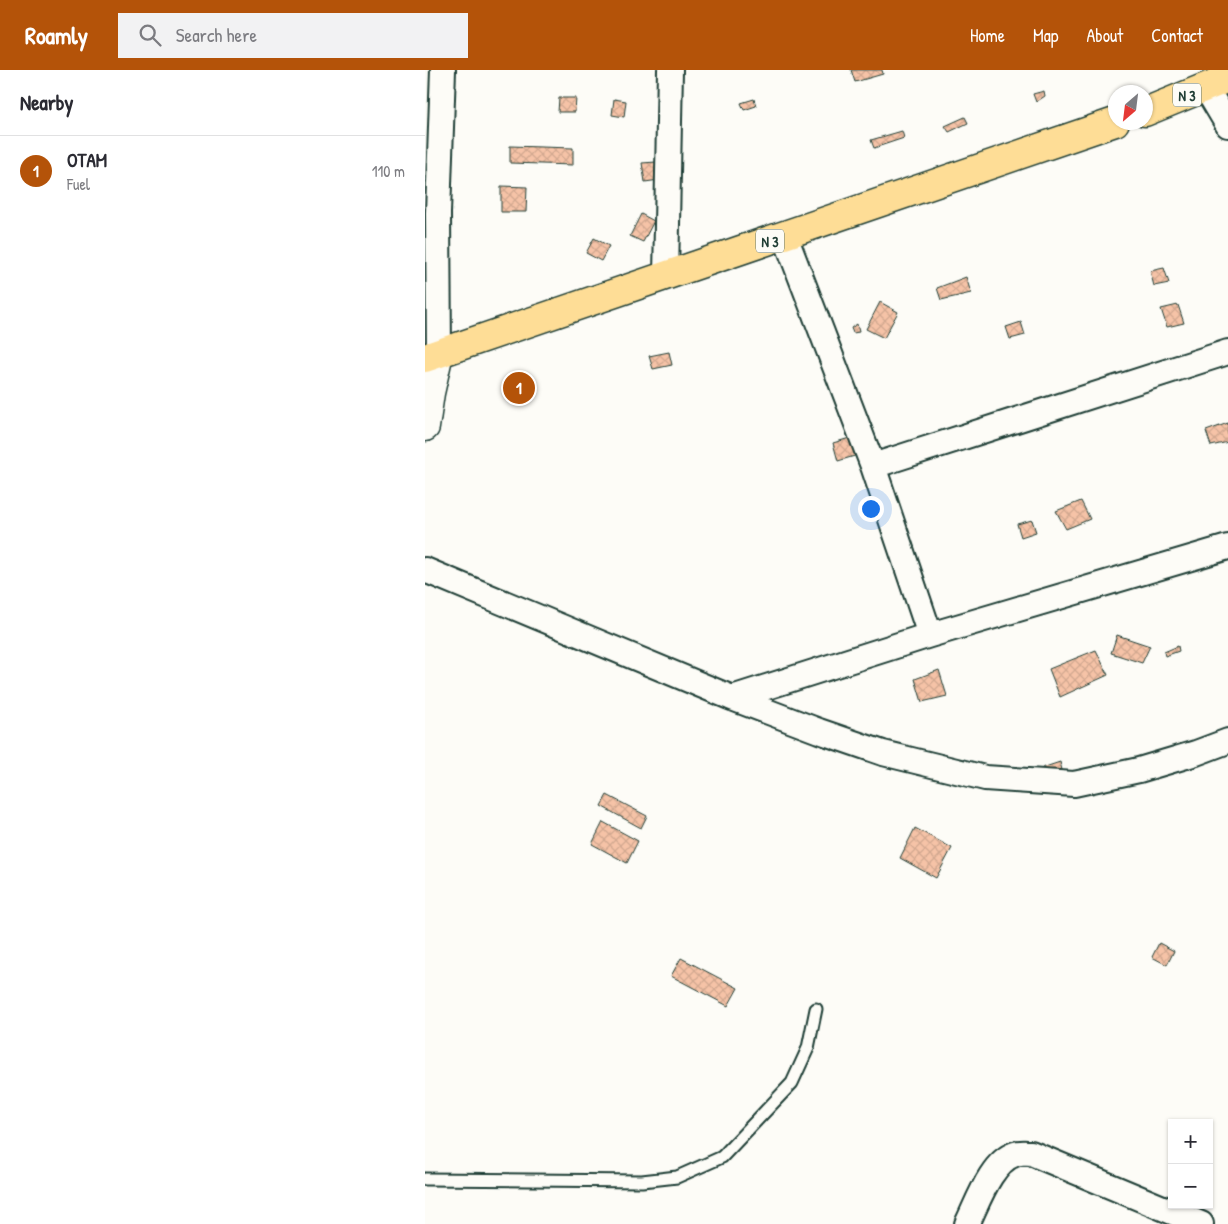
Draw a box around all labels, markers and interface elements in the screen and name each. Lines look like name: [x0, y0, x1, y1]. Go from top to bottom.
search box: [118, 13, 468, 58]
text: Roamly: [25, 19, 88, 51]
icon: search: [136, 21, 164, 49]
text: Search here: [176, 22, 257, 48]
text: Home: [970, 23, 1005, 48]
text: Map: [1033, 23, 1058, 48]
text: About: [1086, 23, 1123, 48]
text: Contact: [1151, 23, 1203, 48]
road number: N 3: [1173, 84, 1201, 106]
north arrow: [1108, 85, 1153, 130]
text: Nearby: [20, 88, 73, 117]
text: OTAM: [67, 147, 107, 173]
text: 1: [33, 160, 39, 182]
text: 110 m: [372, 160, 405, 182]
text: Fuel: [67, 173, 90, 195]
road number: N 3: [756, 230, 784, 252]
pin: 1: [503, 369, 535, 407]
your location: [858, 496, 884, 522]
map controls: [1168, 1119, 1213, 1209]
button: +: [1168, 1119, 1213, 1164]
button: −: [1168, 1164, 1213, 1209]

